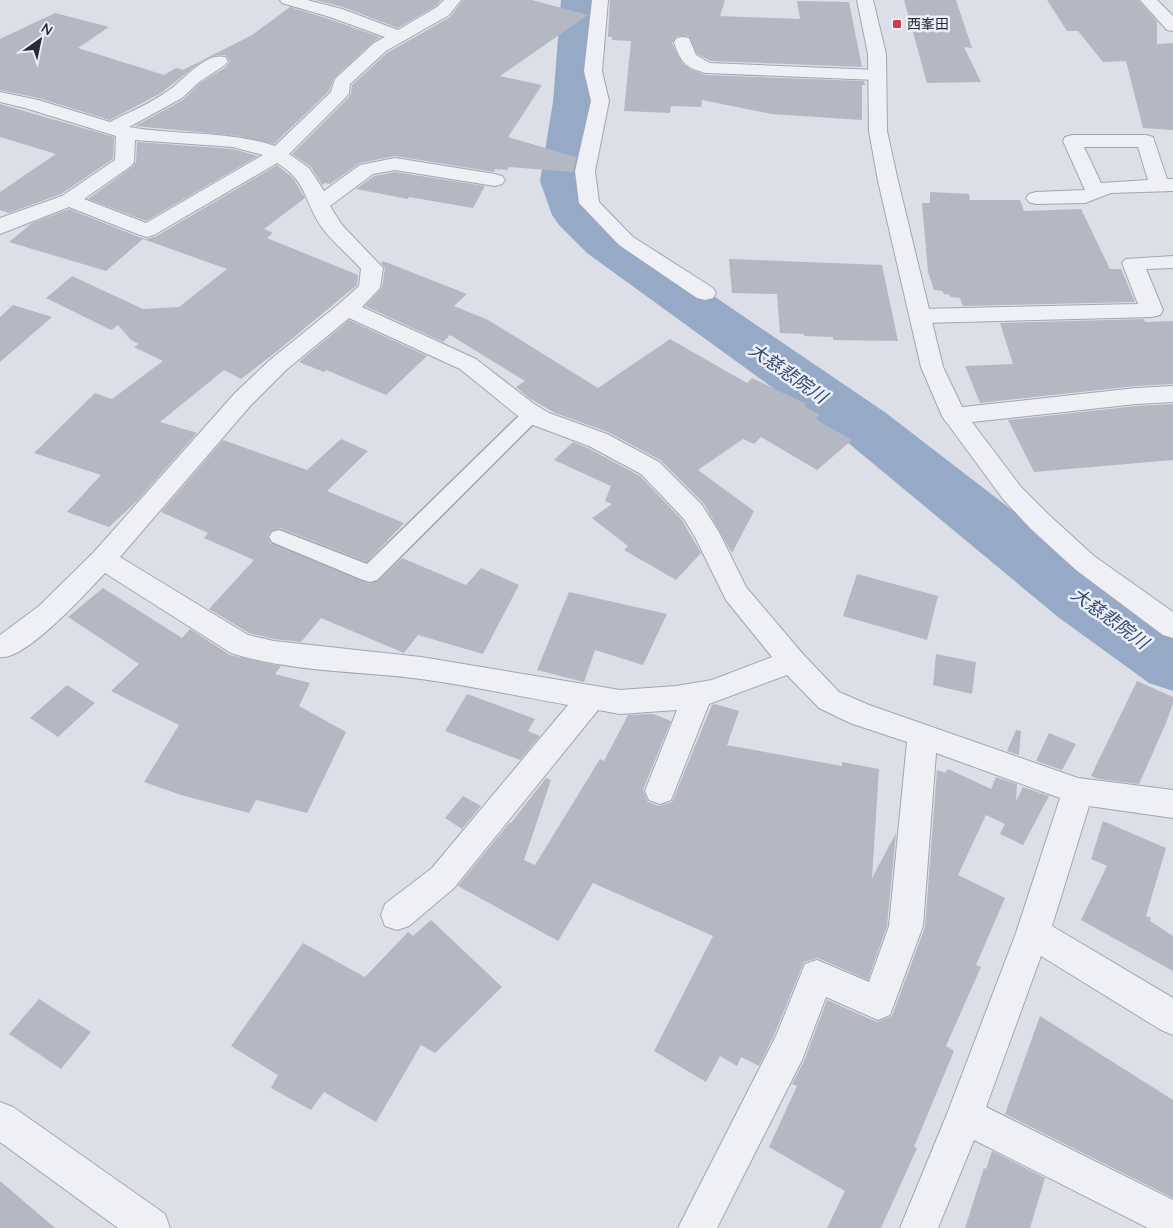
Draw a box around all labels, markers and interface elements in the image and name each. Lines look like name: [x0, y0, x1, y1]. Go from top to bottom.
north arrow: [15, 15, 65, 65]
place label: 西峯田: [907, 15, 949, 33]
marker: 西峯田: [891, 18, 903, 30]
text: N: [38, 19, 56, 39]
water label: 大慈悲院川: [745, 338, 833, 409]
water label: 大慈悲院川: [1067, 582, 1155, 655]

